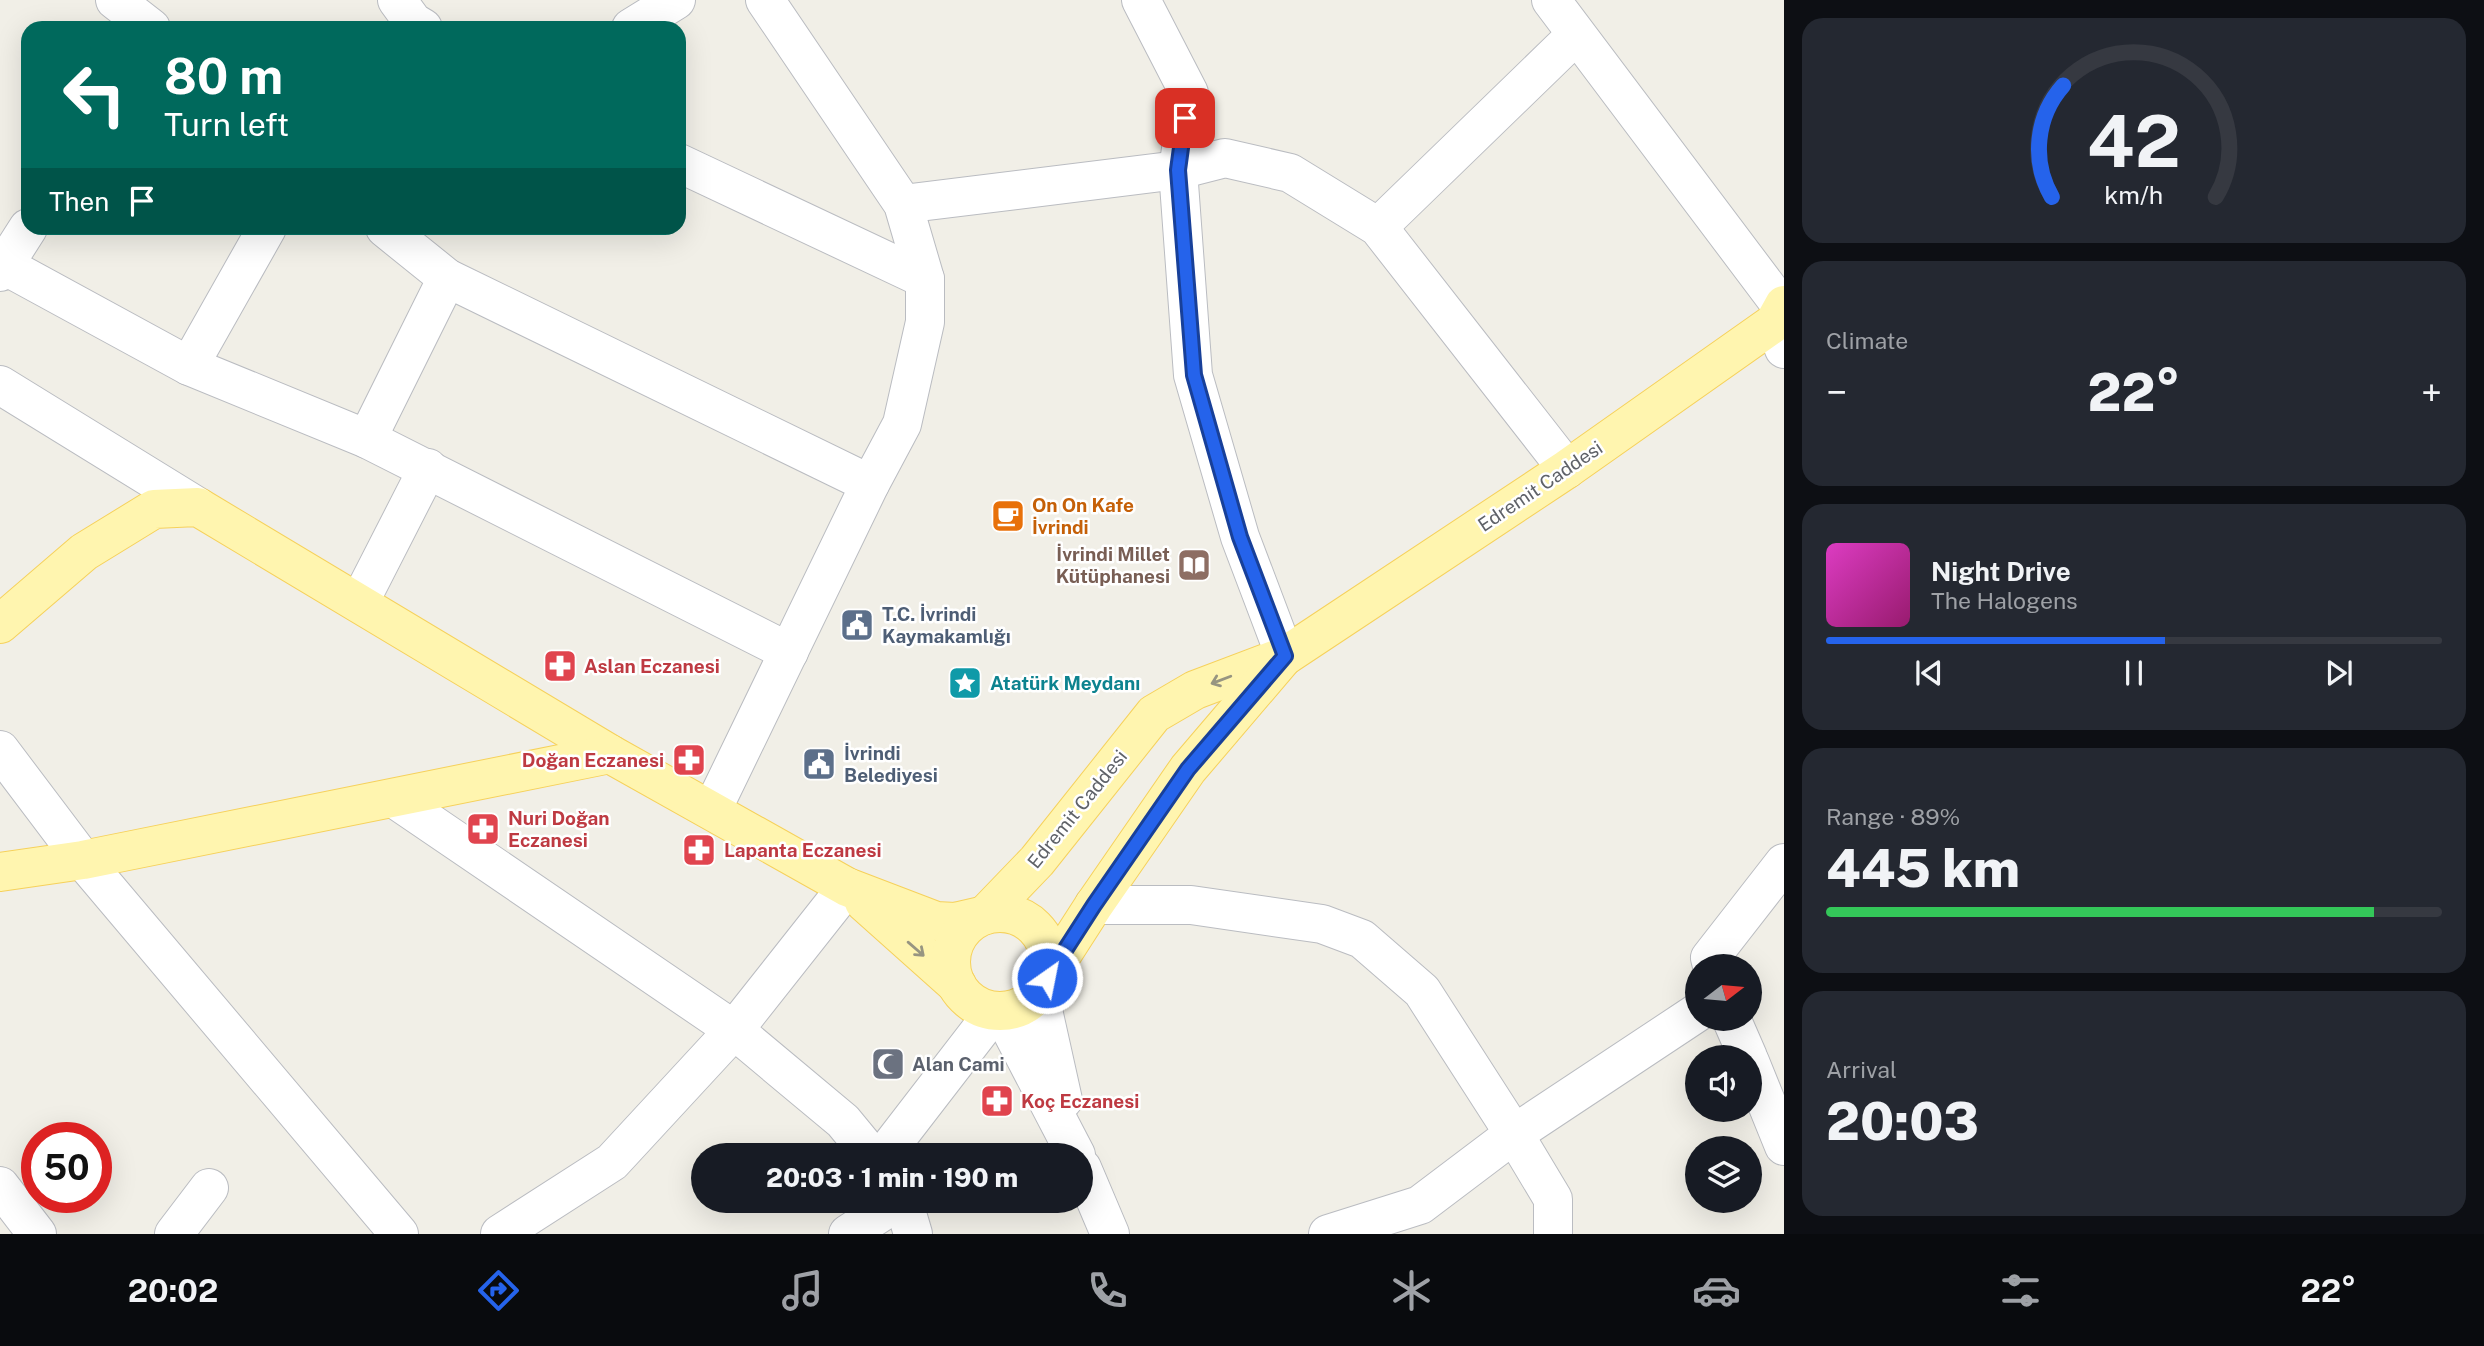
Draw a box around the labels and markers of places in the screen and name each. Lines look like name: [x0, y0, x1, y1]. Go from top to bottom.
pin: [1155, 88, 1215, 148]
place label: On On Kafe İvrindi: [1032, 494, 1134, 538]
cafe icon: On On Kafe İvrindi: [989, 497, 1027, 535]
place label: İvrindi Millet Kütüphanesi: [1056, 543, 1170, 587]
library icon: İvrindi Millet Kütüphanesi: [1175, 546, 1213, 584]
place label: T.C. İvrindi Kaymakamlığı: [882, 603, 1011, 647]
public building icon: T.C. İvrindi Kaymakamlığı: [838, 606, 876, 644]
pharmacy icon: Aslan Eczanesi: [541, 647, 579, 685]
place label: Aslan Eczanesi: [584, 655, 720, 677]
place icon: Atatürk Meydanı: [946, 664, 984, 702]
place label: Atatürk Meydanı: [990, 672, 1140, 694]
pharmacy icon: Doğan Eczanesi: [670, 741, 708, 779]
place label: İvrindi Belediyesi: [844, 742, 938, 786]
public building icon: İvrindi Belediyesi: [800, 745, 838, 783]
place label: Doğan Eczanesi: [522, 749, 664, 771]
place label: Nuri Doğan Eczanesi: [508, 807, 610, 851]
pharmacy icon: Nuri Doğan Eczanesi: [464, 810, 502, 848]
pharmacy icon: Lapanta Eczanesi: [680, 831, 718, 869]
place label: Lapanta Eczanesi: [724, 839, 881, 861]
mosque icon: Alan Cami: [869, 1045, 907, 1083]
place label: Alan Cami: [912, 1053, 1005, 1075]
pharmacy icon: Koç Eczanesi: [978, 1082, 1016, 1120]
place label: Koç Eczanesi: [1021, 1090, 1139, 1112]

